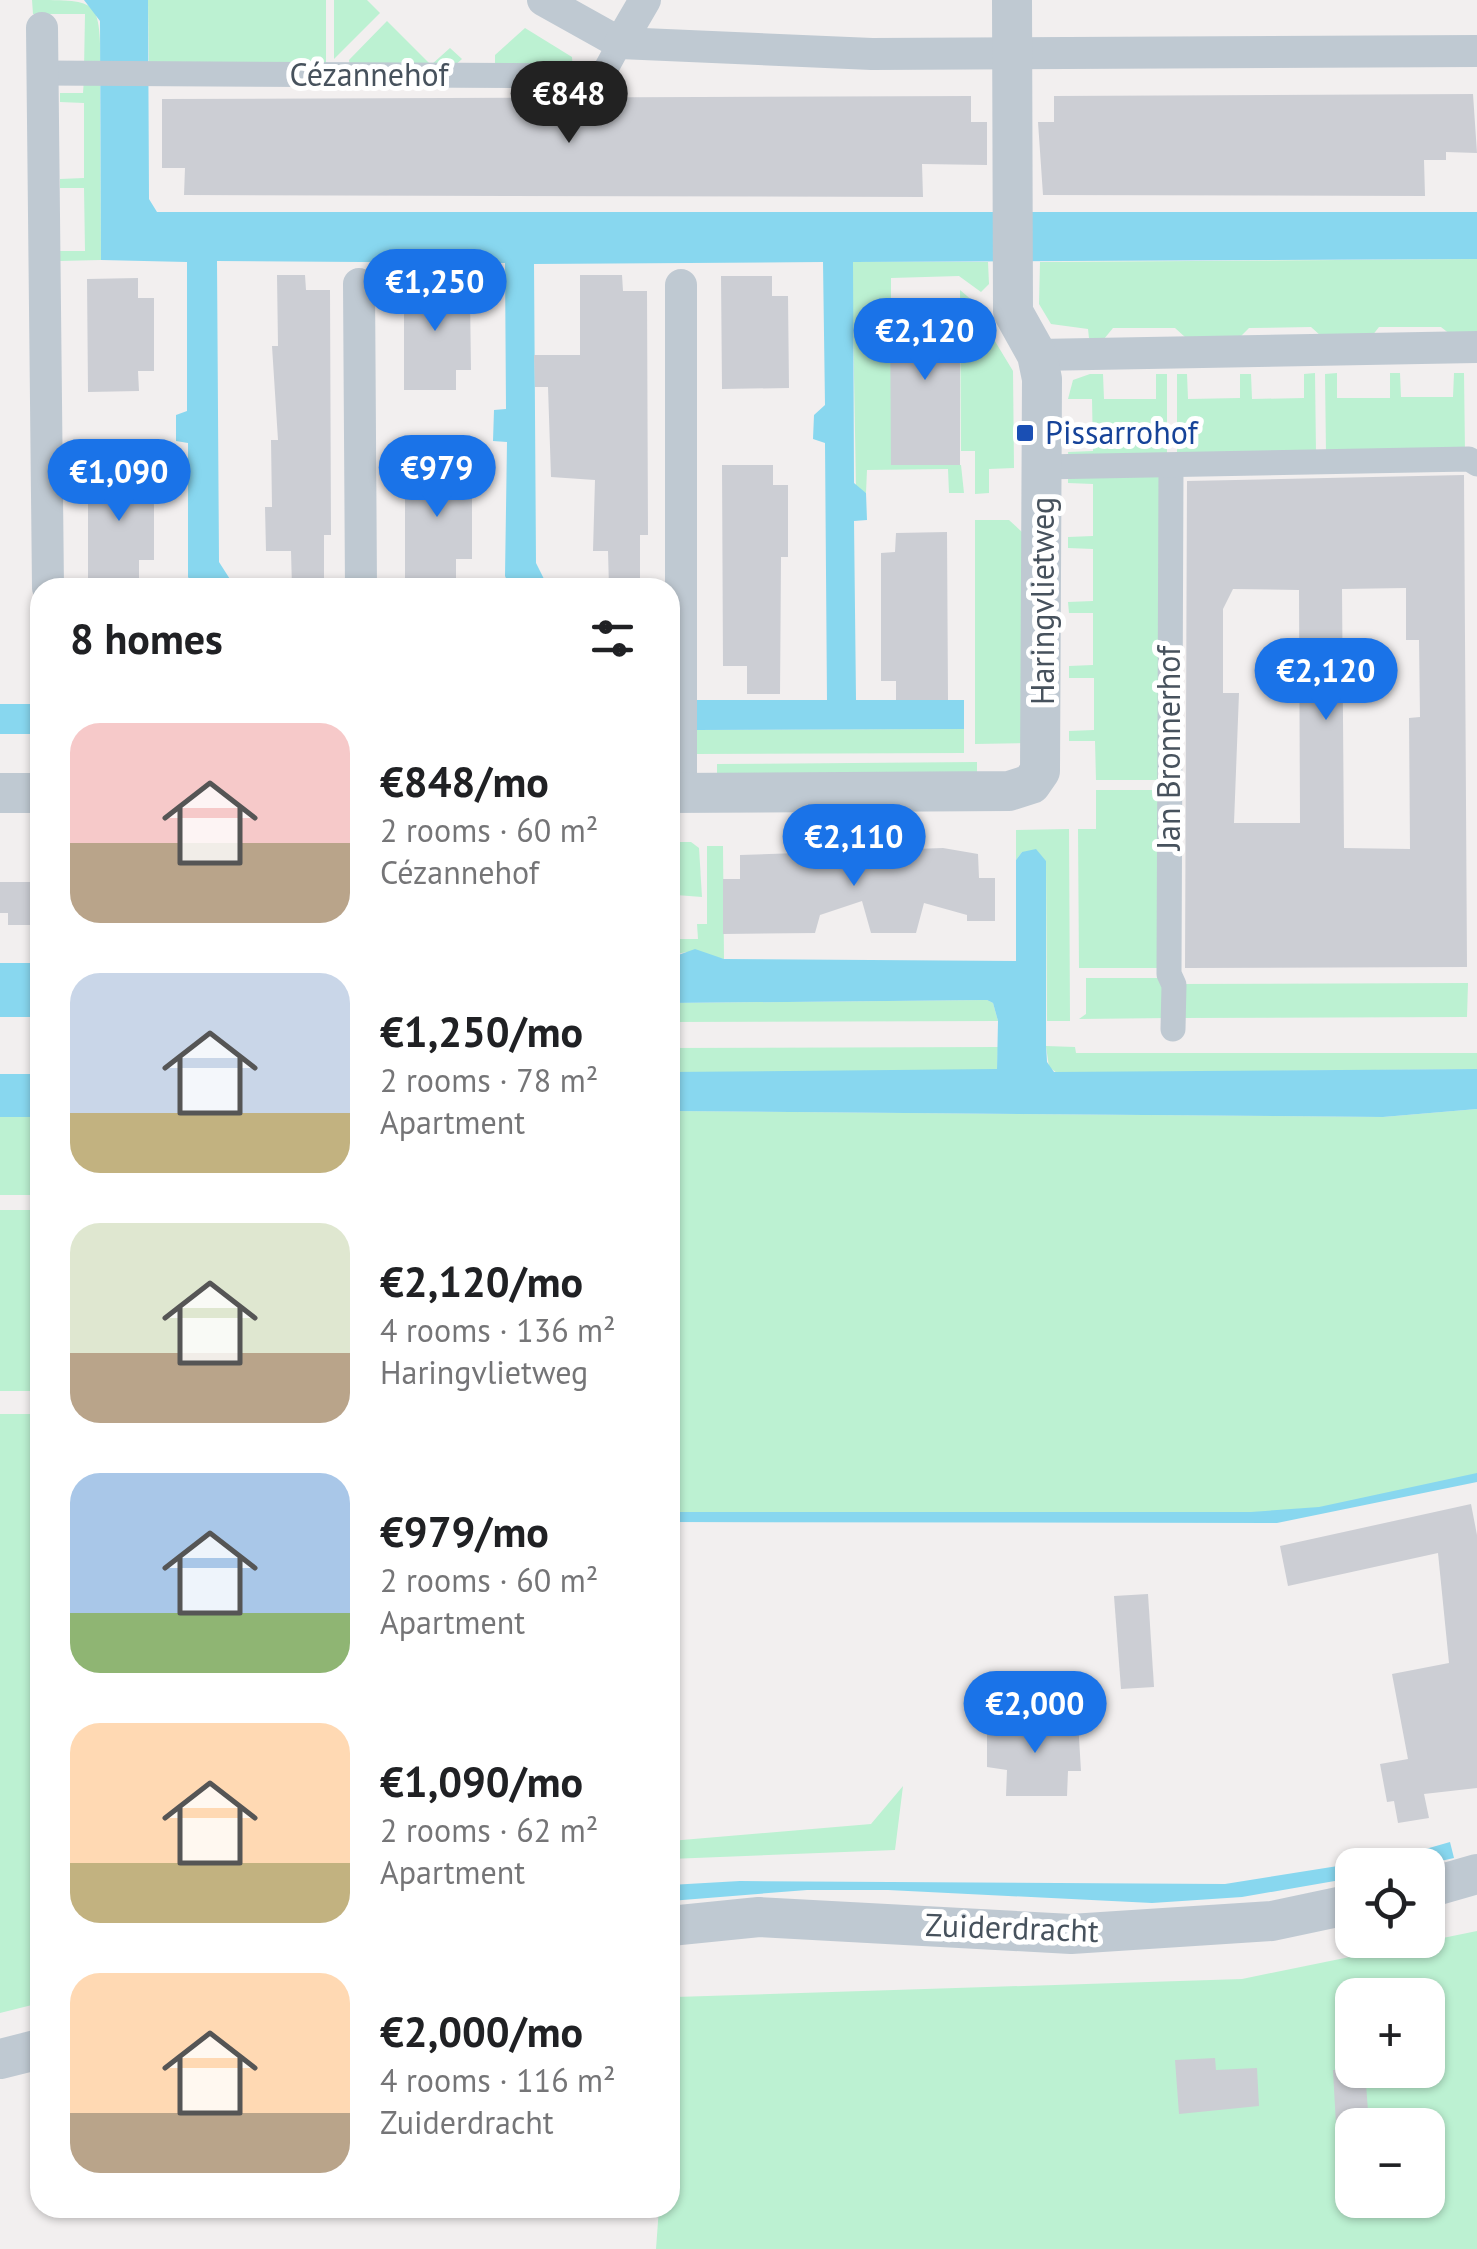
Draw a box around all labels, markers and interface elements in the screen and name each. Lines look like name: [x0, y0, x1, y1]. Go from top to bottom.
street label: Cézannehof: [290, 53, 450, 95]
pin: €848: [510, 61, 628, 146]
text: €848: [533, 72, 605, 114]
pin: €1,250: [354, 249, 516, 334]
text: €1,250: [386, 260, 484, 302]
pin: €2,120: [844, 298, 1006, 383]
text: €2,120: [876, 309, 974, 351]
place label: Pissarrohof: [1045, 411, 1199, 453]
marker: Pissarrohof: [1014, 422, 1036, 444]
pin: €979: [378, 435, 496, 520]
pin: €1,090: [38, 439, 200, 524]
text: €979: [401, 446, 473, 488]
text: €1,090: [70, 450, 168, 492]
street label: Haringvlietweg: [1021, 497, 1063, 705]
text: 8 homes: [70, 611, 223, 666]
icon: filters: [585, 611, 640, 666]
pin: €2,120: [1245, 638, 1407, 723]
street label: Jan Bronnerhof: [1147, 644, 1189, 852]
text: €2,120: [1277, 649, 1375, 691]
text: €848/mo: [380, 754, 549, 809]
icon: home: [150, 763, 270, 883]
pin: €2,110: [773, 804, 935, 889]
text: 2 rooms · 60 m²: [380, 809, 598, 851]
text: €2,110: [805, 815, 903, 857]
text: Cézannehof: [380, 851, 539, 893]
text: €1,250/mo: [380, 1004, 583, 1059]
icon: home: [150, 1013, 270, 1133]
text: 2 rooms · 78 m²: [380, 1059, 598, 1101]
text: Apartment: [380, 1101, 525, 1143]
text: €2,120/mo: [380, 1254, 583, 1309]
icon: home: [150, 1263, 270, 1383]
text: 4 rooms · 136 m²: [380, 1309, 616, 1351]
text: Haringvlietweg: [380, 1351, 588, 1393]
text: €979/mo: [380, 1504, 549, 1559]
icon: home: [150, 1513, 270, 1633]
text: 2 rooms · 60 m²: [380, 1559, 598, 1601]
text: Apartment: [380, 1601, 525, 1643]
pin: €2,000: [954, 1671, 1116, 1756]
text: €2,000: [986, 1682, 1084, 1724]
text: €1,090/mo: [380, 1754, 583, 1809]
icon: home: [150, 1763, 270, 1883]
text: 2 rooms · 62 m²: [380, 1809, 598, 1851]
map controls: [1335, 1848, 1445, 2218]
button: locate: [1335, 1848, 1445, 1958]
text: Apartment: [380, 1851, 525, 1893]
street label: Zuiderdracht: [925, 1903, 1100, 1951]
button: +: [1335, 1978, 1445, 2088]
text: €2,000/mo: [380, 2004, 583, 2059]
icon: home: [150, 2013, 270, 2133]
text: 4 rooms · 116 m²: [380, 2059, 616, 2101]
text: Zuiderdracht: [380, 2101, 554, 2143]
button: −: [1335, 2108, 1445, 2218]

